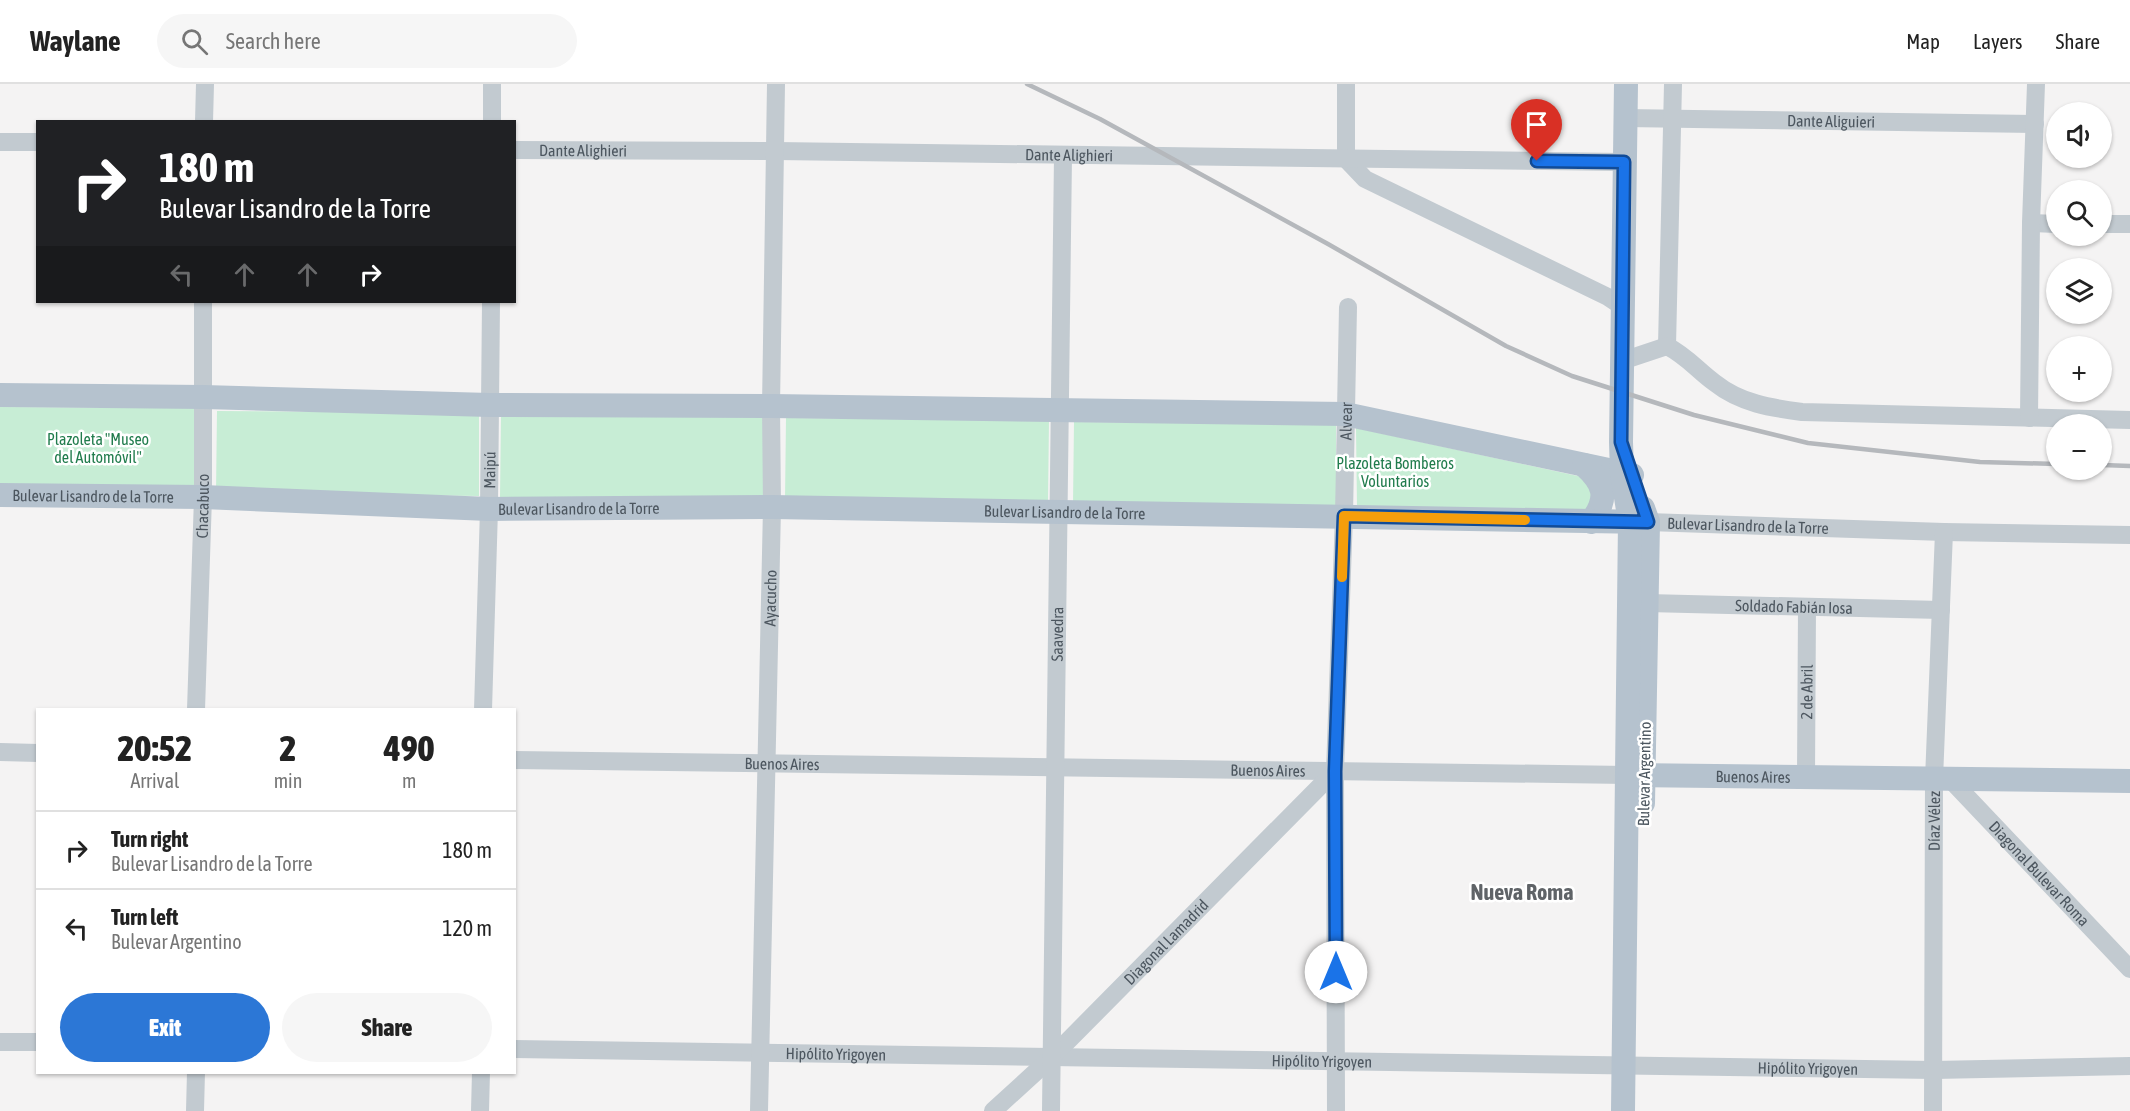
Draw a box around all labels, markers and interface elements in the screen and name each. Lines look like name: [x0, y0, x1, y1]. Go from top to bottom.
search box: [157, 14, 577, 68]
text: Waylane: [30, 25, 121, 57]
icon: search: [178, 25, 211, 58]
text: Search here: [226, 28, 321, 54]
text: Map: [1906, 29, 1940, 53]
text: Layers: [1973, 29, 2023, 53]
text: Share: [2056, 29, 2100, 53]
pin: [1511, 99, 1562, 161]
map controls: [2046, 102, 2112, 480]
button: sound: [2046, 102, 2112, 168]
icon: arrive: [1520, 108, 1553, 141]
street label: Dante Aliguieri: [1787, 111, 1875, 131]
street label: Dante Alighieri: [539, 141, 627, 160]
text: 180 m: [159, 143, 254, 191]
icon: right: [60, 144, 138, 222]
street label: Dante Alighieri: [1025, 145, 1113, 165]
button: search: [2046, 180, 2112, 246]
text: Bulevar Lisandro de la Torre: [159, 193, 431, 224]
icon: left: [165, 258, 198, 291]
icon: ahead: [228, 258, 261, 291]
icon: ahead: [291, 258, 324, 291]
icon: right: [354, 258, 387, 291]
button: layers: [2046, 258, 2112, 324]
button: +: [2046, 336, 2112, 402]
street label: Alvear: [1336, 402, 1355, 440]
button: −: [2046, 414, 2112, 480]
park label: Plazoleta "Museo del Automóvil": [47, 430, 149, 466]
street label: Maipú: [480, 451, 499, 489]
park label: Plazoleta Bomberos Voluntarios: [1336, 454, 1454, 490]
street label: Chacabuco: [193, 474, 212, 539]
street label: Bulevar Lisandro de la Torre: [12, 486, 174, 506]
street label: Bulevar Lisandro de la Torre: [498, 499, 660, 518]
street label: Bulevar Lisandro de la Torre: [984, 502, 1146, 522]
street label: Bulevar Lisandro de la Torre: [1667, 514, 1829, 537]
street label: Ayacucho: [760, 570, 780, 627]
street label: Soldado Fabián Iosa: [1735, 596, 1853, 617]
street label: Saavedra: [1048, 607, 1066, 662]
street label: 2 de Abril: [1797, 664, 1816, 720]
street label: Bulevar Argentino: [1634, 722, 1655, 826]
text: 20:52: [117, 727, 192, 769]
text: 2: [280, 727, 296, 769]
text: 490: [384, 727, 435, 769]
street label: Buenos Aires: [744, 754, 820, 773]
street label: Buenos Aires: [1230, 761, 1306, 780]
street label: Buenos Aires: [1715, 767, 1791, 786]
text: Arrival: [130, 769, 179, 792]
text: min: [274, 769, 302, 792]
text: m: [402, 769, 416, 792]
street label: Díaz Vélez: [1925, 791, 1943, 851]
street label: Diagonal Bulevar Roma: [1985, 817, 2093, 930]
text: Turn right: [111, 826, 188, 852]
icon: right: [60, 834, 93, 867]
text: 180 m: [442, 837, 492, 863]
text: Bulevar Lisandro de la Torre: [111, 852, 313, 875]
district label: Nueva Roma: [1471, 879, 1573, 905]
street label: Diagonal Lamadrid: [1120, 896, 1212, 988]
text: Turn left: [111, 904, 178, 930]
icon: left: [60, 912, 93, 945]
text: 120 m: [442, 915, 492, 941]
text: Bulevar Argentino: [111, 930, 242, 953]
position arrow: [1304, 940, 1368, 1004]
button: Exit: [60, 993, 270, 1062]
button: Share: [282, 993, 492, 1062]
street label: Hipólito Yrigoyen: [786, 1044, 886, 1064]
street label: Hipólito Yrigoyen: [1272, 1051, 1372, 1071]
street label: Hipólito Yrigoyen: [1757, 1058, 1858, 1079]

